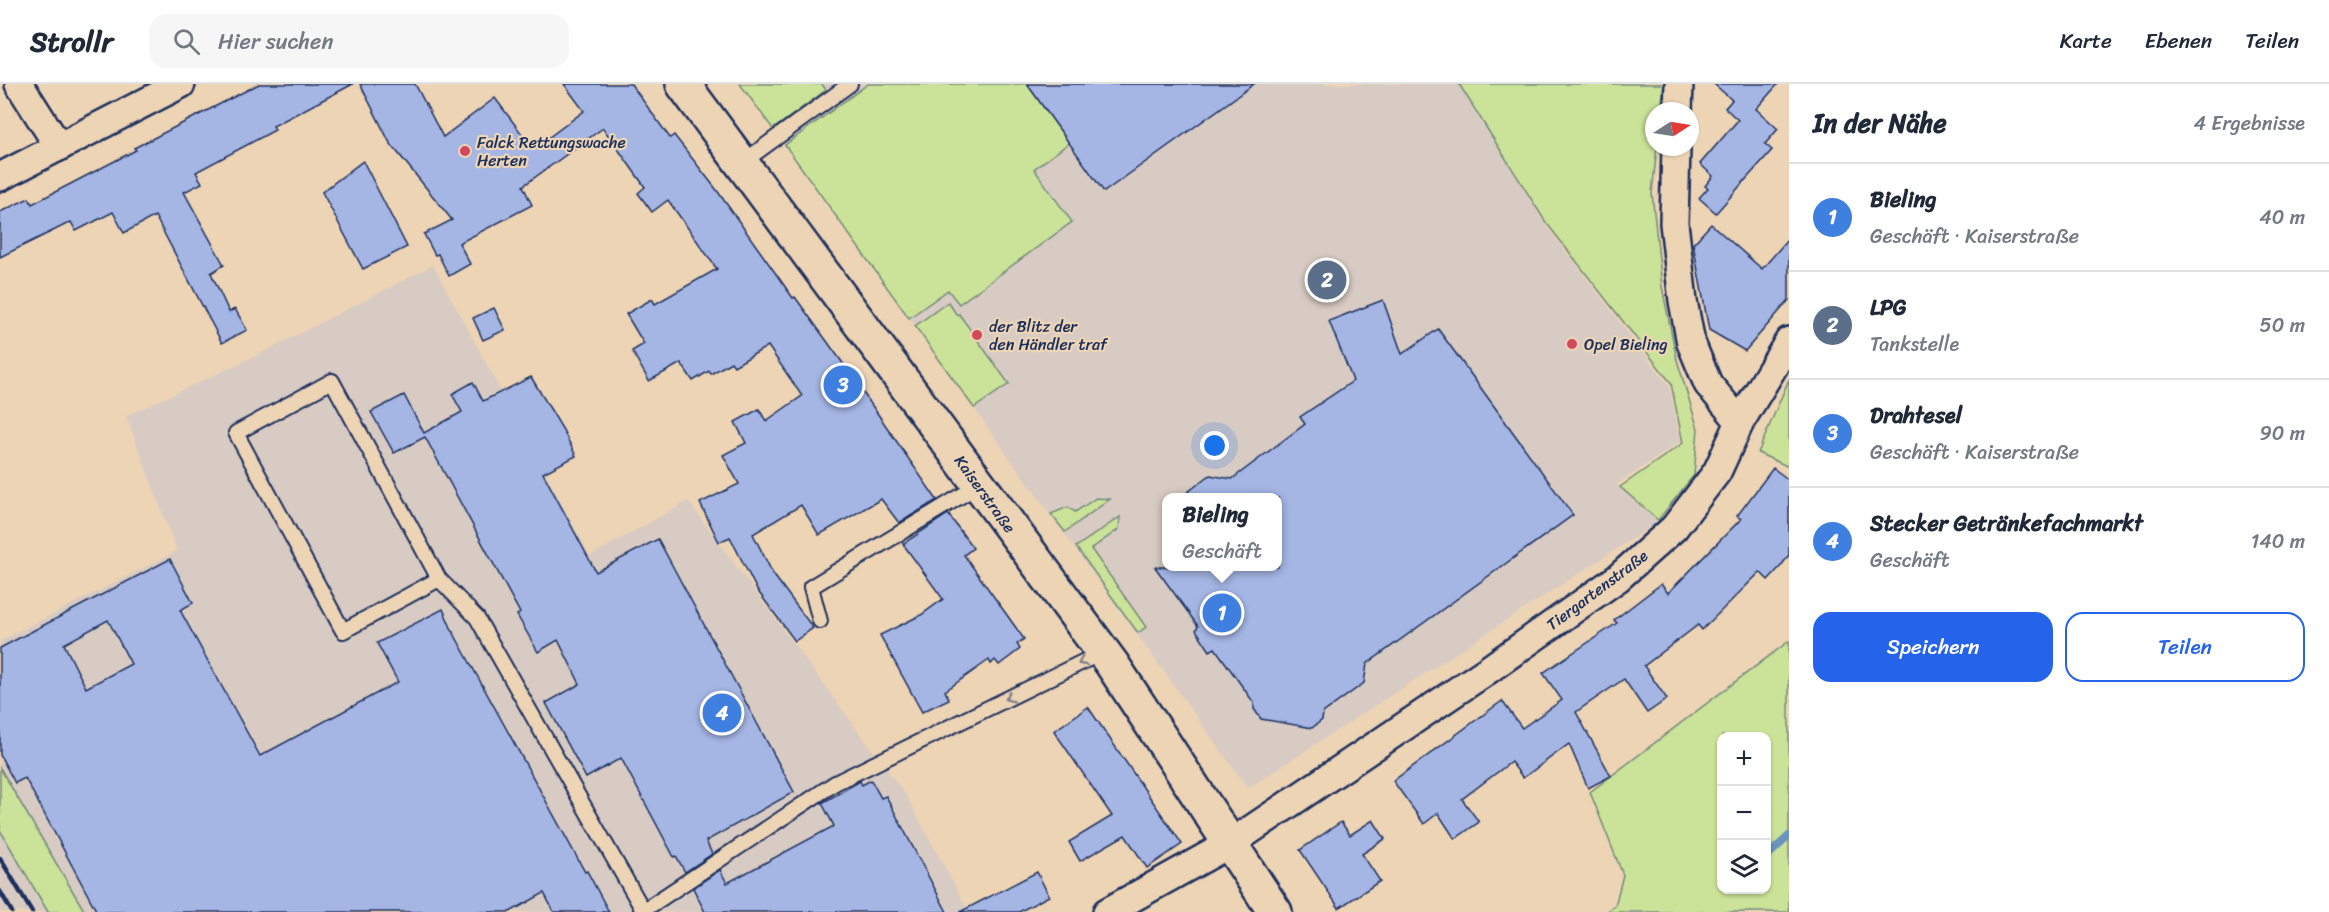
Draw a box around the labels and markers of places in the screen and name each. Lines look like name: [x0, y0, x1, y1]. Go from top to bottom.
place label: Falck Rettungswache Herten: [477, 128, 626, 175]
marker: Falck Rettungswache Herten: [458, 144, 472, 158]
pin: 2: [1308, 258, 1346, 302]
place label: der Blitz der den Händler traf: [989, 312, 1109, 359]
marker: der Blitz der den Händler traf: [970, 328, 984, 342]
place label: Opel Bieling: [1584, 330, 1668, 359]
marker: Opel Bieling: [1565, 337, 1579, 351]
pin: 3: [824, 362, 862, 408]
pin: 1: [1202, 590, 1242, 636]
pin: 4: [702, 690, 742, 736]

